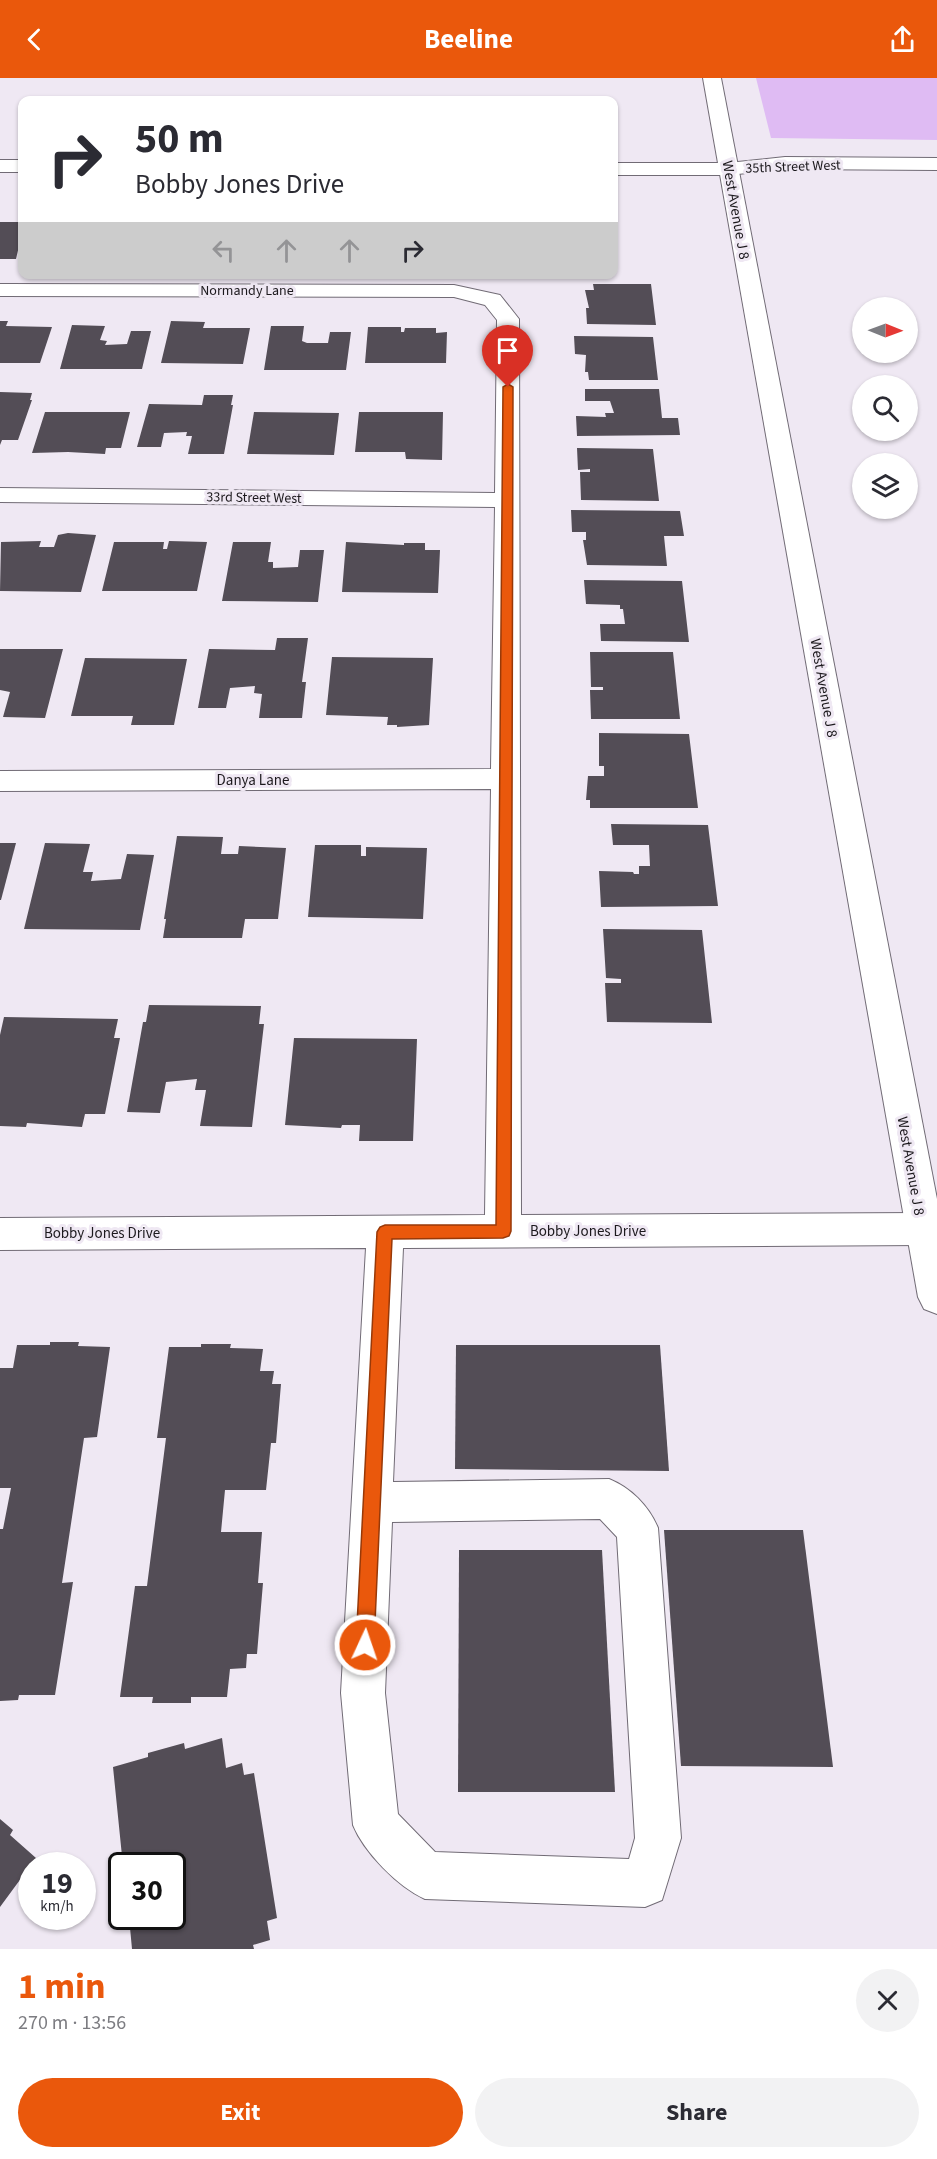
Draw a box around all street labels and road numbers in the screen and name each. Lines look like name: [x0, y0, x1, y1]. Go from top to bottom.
street label: 35th Street West: [745, 155, 841, 179]
street label: West Avenue J 8: [716, 159, 755, 261]
street label: Normandy Lane: [200, 281, 294, 301]
street label: 33rd Street West: [206, 487, 302, 509]
street label: West Avenue J 8: [804, 637, 843, 739]
street label: Danya Lane: [217, 770, 289, 791]
street label: West Avenue J 8: [891, 1115, 930, 1217]
street label: Bobby Jones Drive: [530, 1221, 646, 1242]
street label: Bobby Jones Drive: [44, 1223, 160, 1244]

